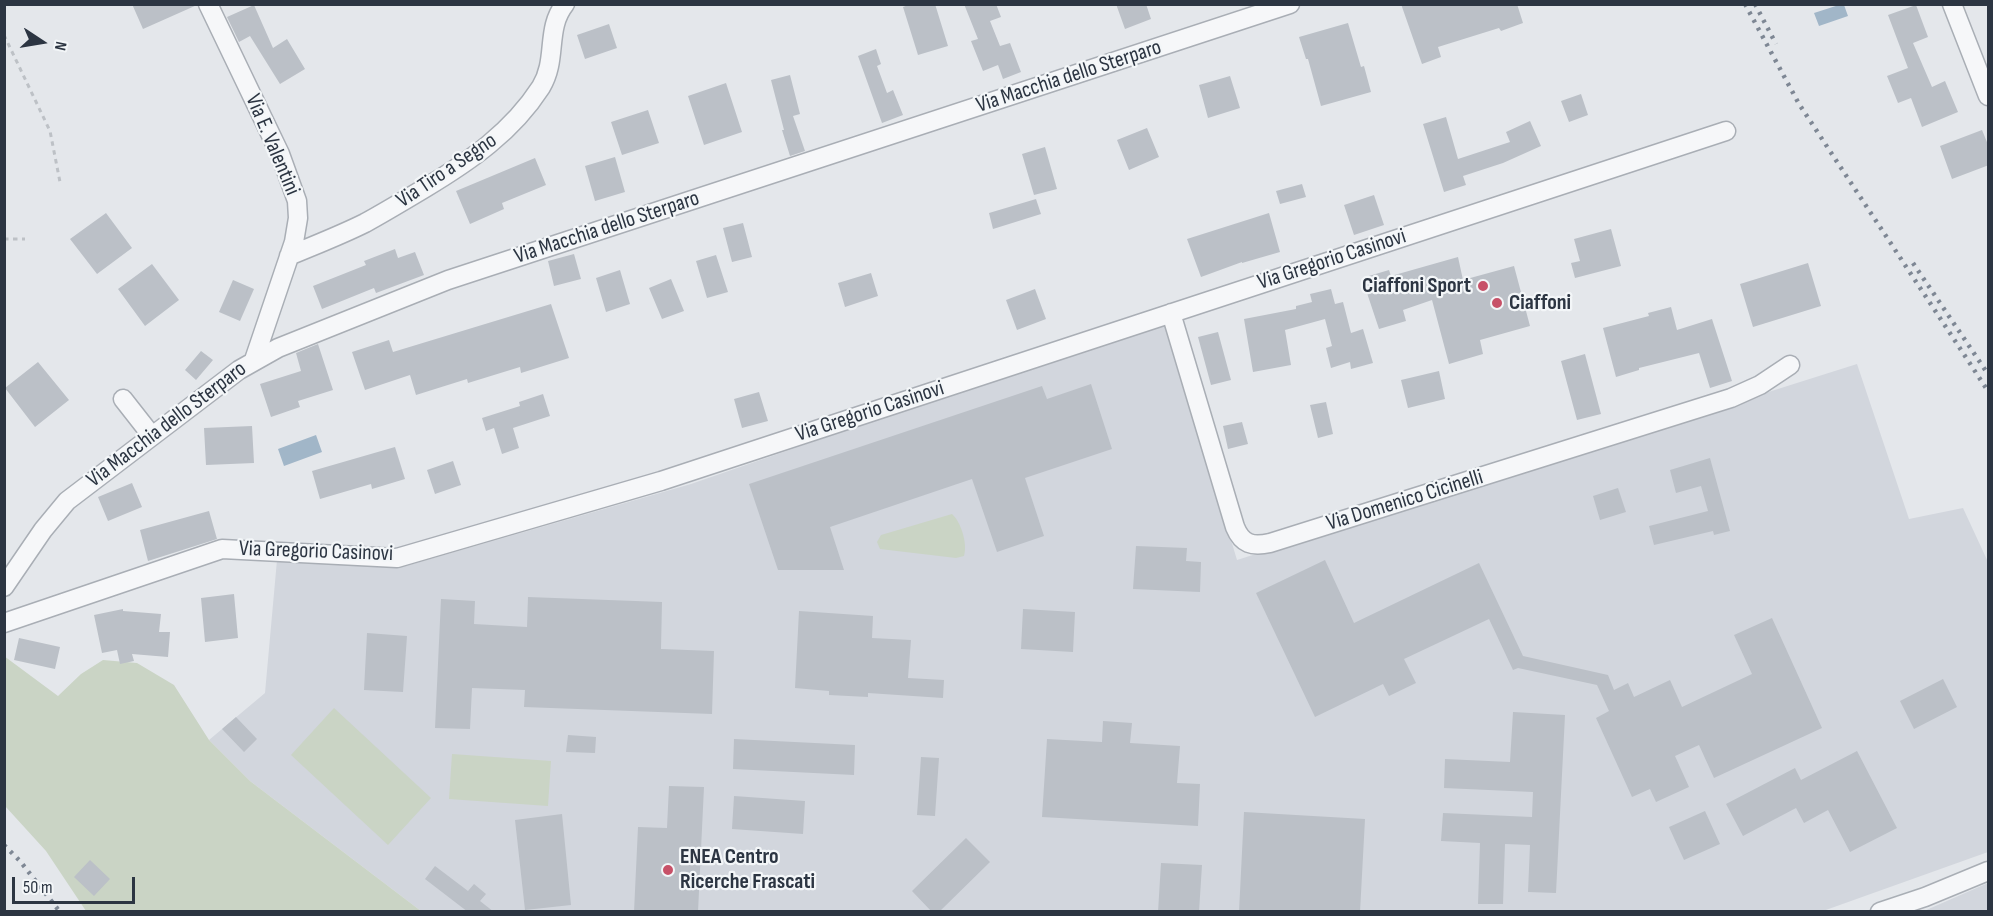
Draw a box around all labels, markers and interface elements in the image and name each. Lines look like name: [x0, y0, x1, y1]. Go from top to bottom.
north arrow: [12, 12, 72, 72]
street label: Via Macchia dello Sterparo: [973, 35, 1165, 119]
text: N: [50, 40, 70, 52]
street label: Via E. Valentini: [239, 91, 305, 199]
street label: Via Tiro a Segno: [392, 128, 502, 214]
street label: Via Macchia dello Sterparo: [511, 186, 703, 270]
street label: Via Gregorio Casinovi: [1255, 224, 1409, 296]
place label: Ciaffoni Sport: [1362, 273, 1471, 299]
marker: Ciaffoni Sport: [1476, 279, 1490, 293]
place label: Ciaffoni: [1509, 290, 1571, 316]
marker: Ciaffoni: [1490, 296, 1504, 310]
street label: Via Macchia dello Sterparo: [82, 356, 252, 494]
street label: Via Gregorio Casinovi: [793, 376, 947, 448]
street label: Via Domenico Cicinelli: [1323, 465, 1487, 537]
street label: Via Gregorio Casinovi: [238, 536, 394, 568]
place label: ENEA Centro Ricerche Frascati: [680, 844, 815, 896]
marker: ENEA Centro Ricerche Frascati: [661, 863, 675, 877]
scale bar: [15, 865, 138, 903]
text: 50 m: [23, 877, 53, 898]

